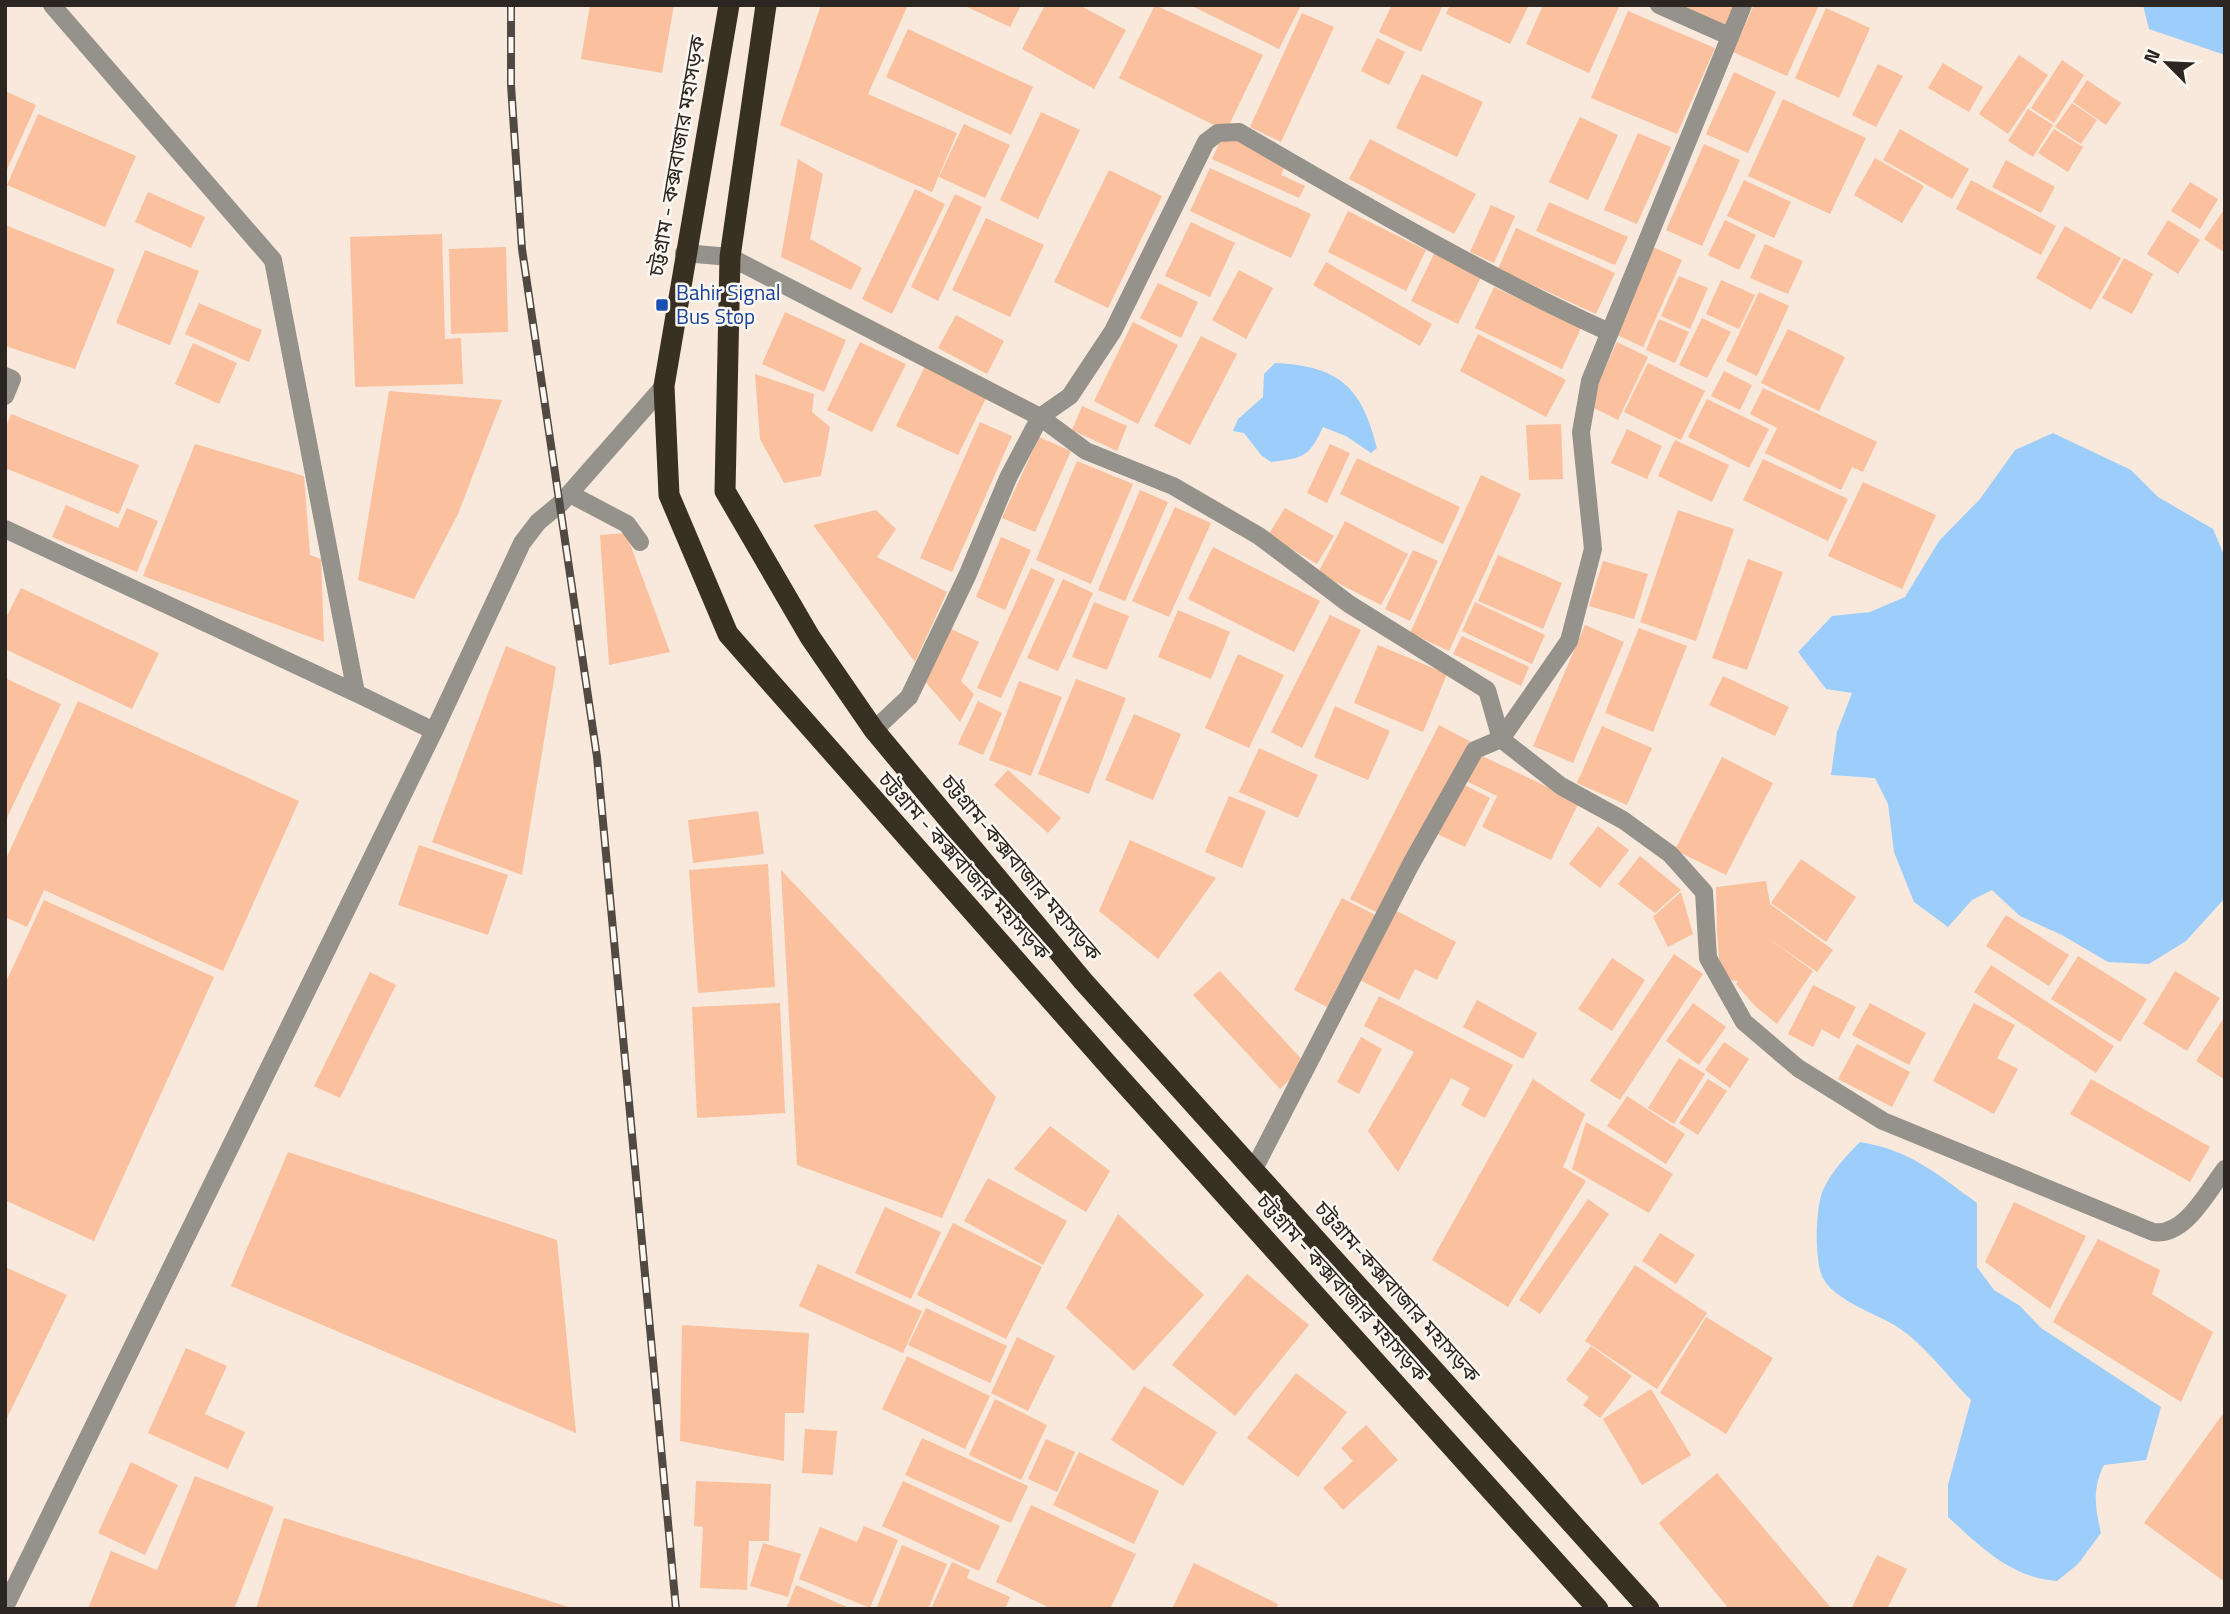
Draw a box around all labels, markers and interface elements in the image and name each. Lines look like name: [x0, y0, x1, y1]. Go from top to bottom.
north arrow: [2132, 28, 2202, 98]
street label: চট্টগ্রাম - কক্সবাজার মহাসড়ক: [639, 32, 713, 280]
text: N: [2135, 44, 2167, 68]
place label: Bahir Signal Bus Stop: [676, 276, 781, 332]
marker: Bahir Signal Bus Stop: [654, 297, 670, 313]
street label: চট্টগ্রাম - কক্সবাজার মহাসড়ক: [871, 763, 1059, 967]
street label: চট্টগ্রাম-কক্সবাজার মহাসড়ক: [933, 766, 1110, 968]
street label: চট্টগ্রাম - কক্সবাজার মহাসড়ক: [1249, 1185, 1437, 1389]
street label: চট্টগ্রাম-কক্সবাজার মহাসড়ক: [1307, 1193, 1489, 1390]

